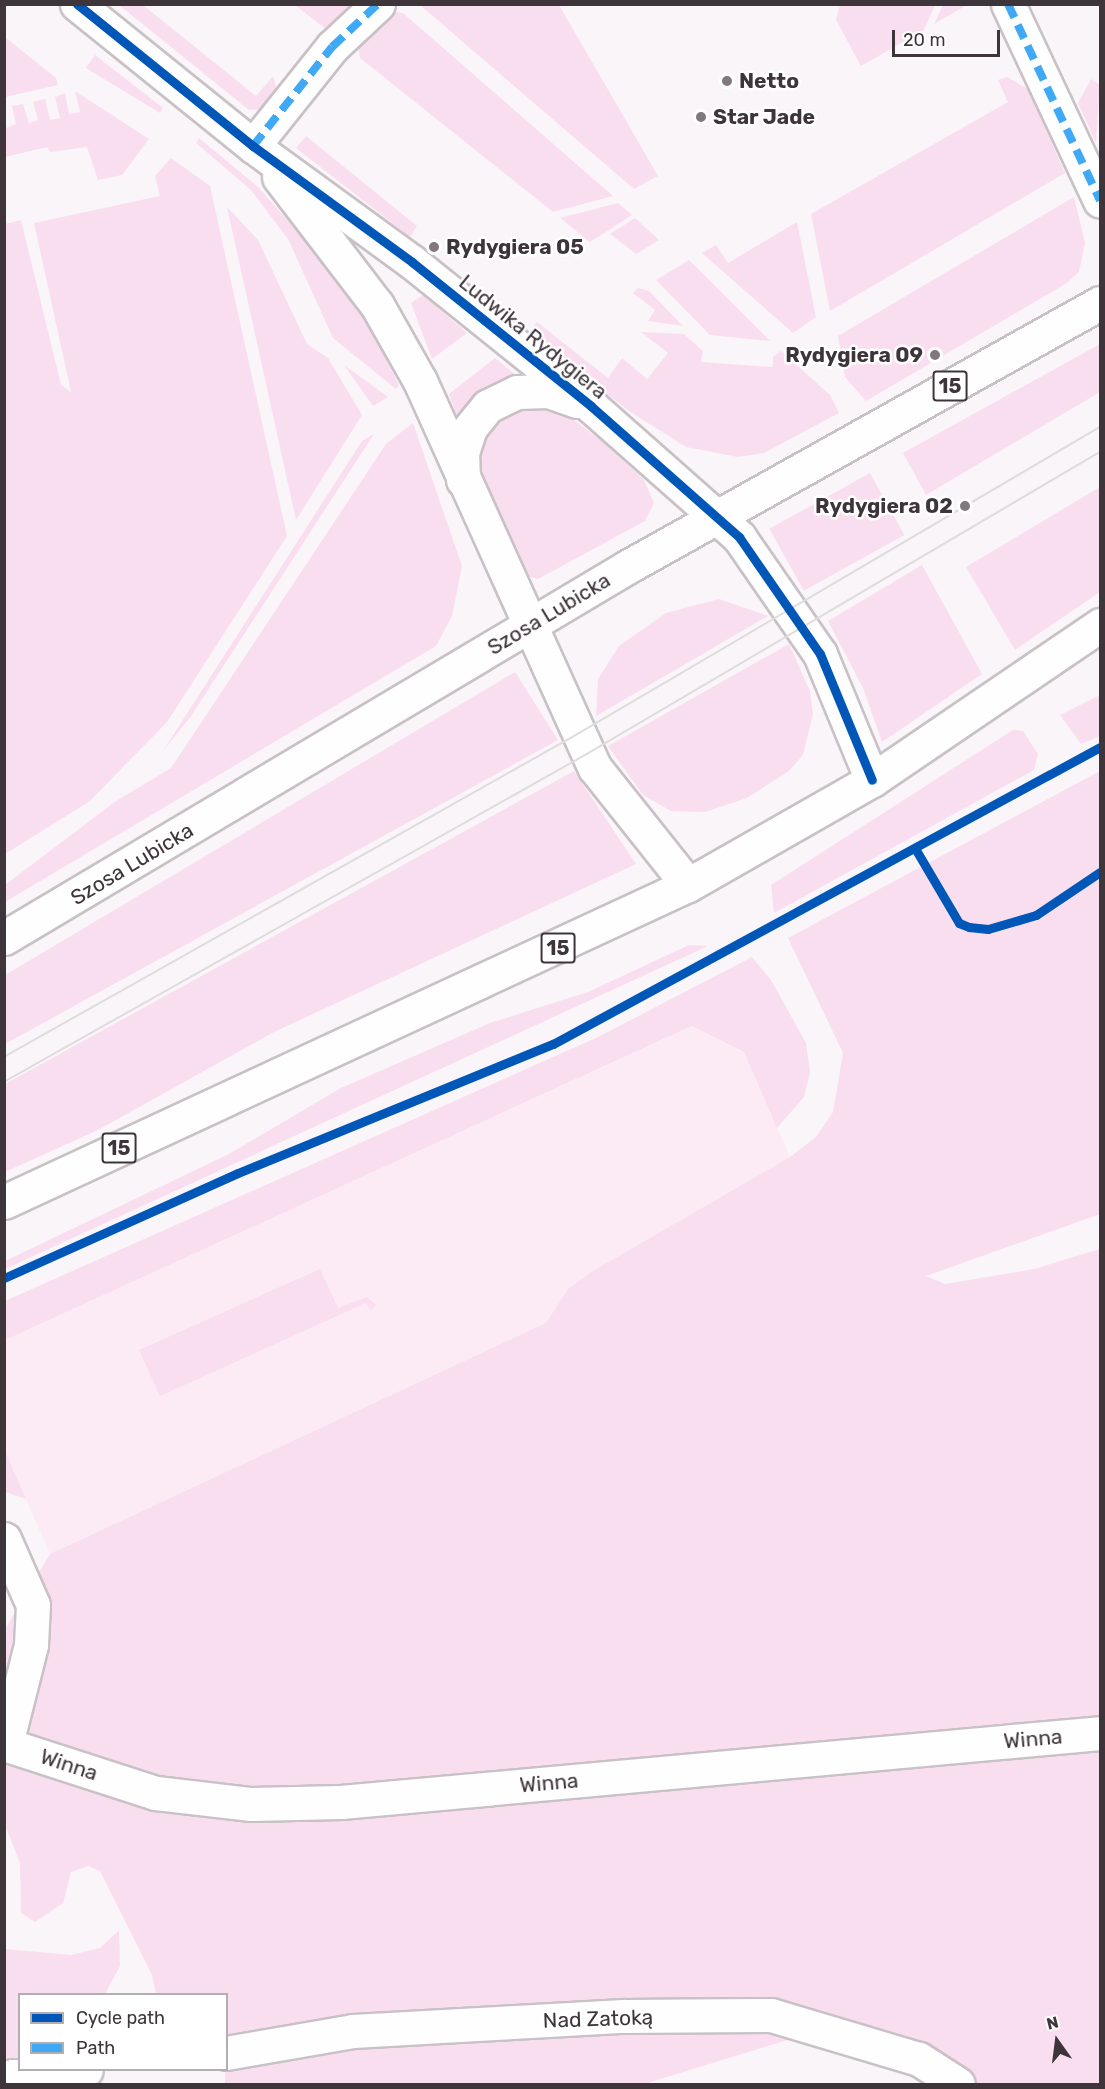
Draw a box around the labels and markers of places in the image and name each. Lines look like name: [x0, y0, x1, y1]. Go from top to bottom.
place label: Netto: [739, 68, 799, 94]
marker: Netto: [720, 74, 734, 88]
place label: Star Jade: [713, 104, 815, 130]
marker: Star Jade: [694, 110, 708, 124]
place label: Rydygiera 05: [446, 234, 584, 260]
marker: Rydygiera 05: [427, 240, 441, 254]
place label: Rydygiera 09: [785, 342, 923, 368]
marker: Rydygiera 09: [928, 348, 942, 362]
place label: Rydygiera 02: [815, 493, 953, 519]
marker: Rydygiera 02: [958, 499, 972, 513]

